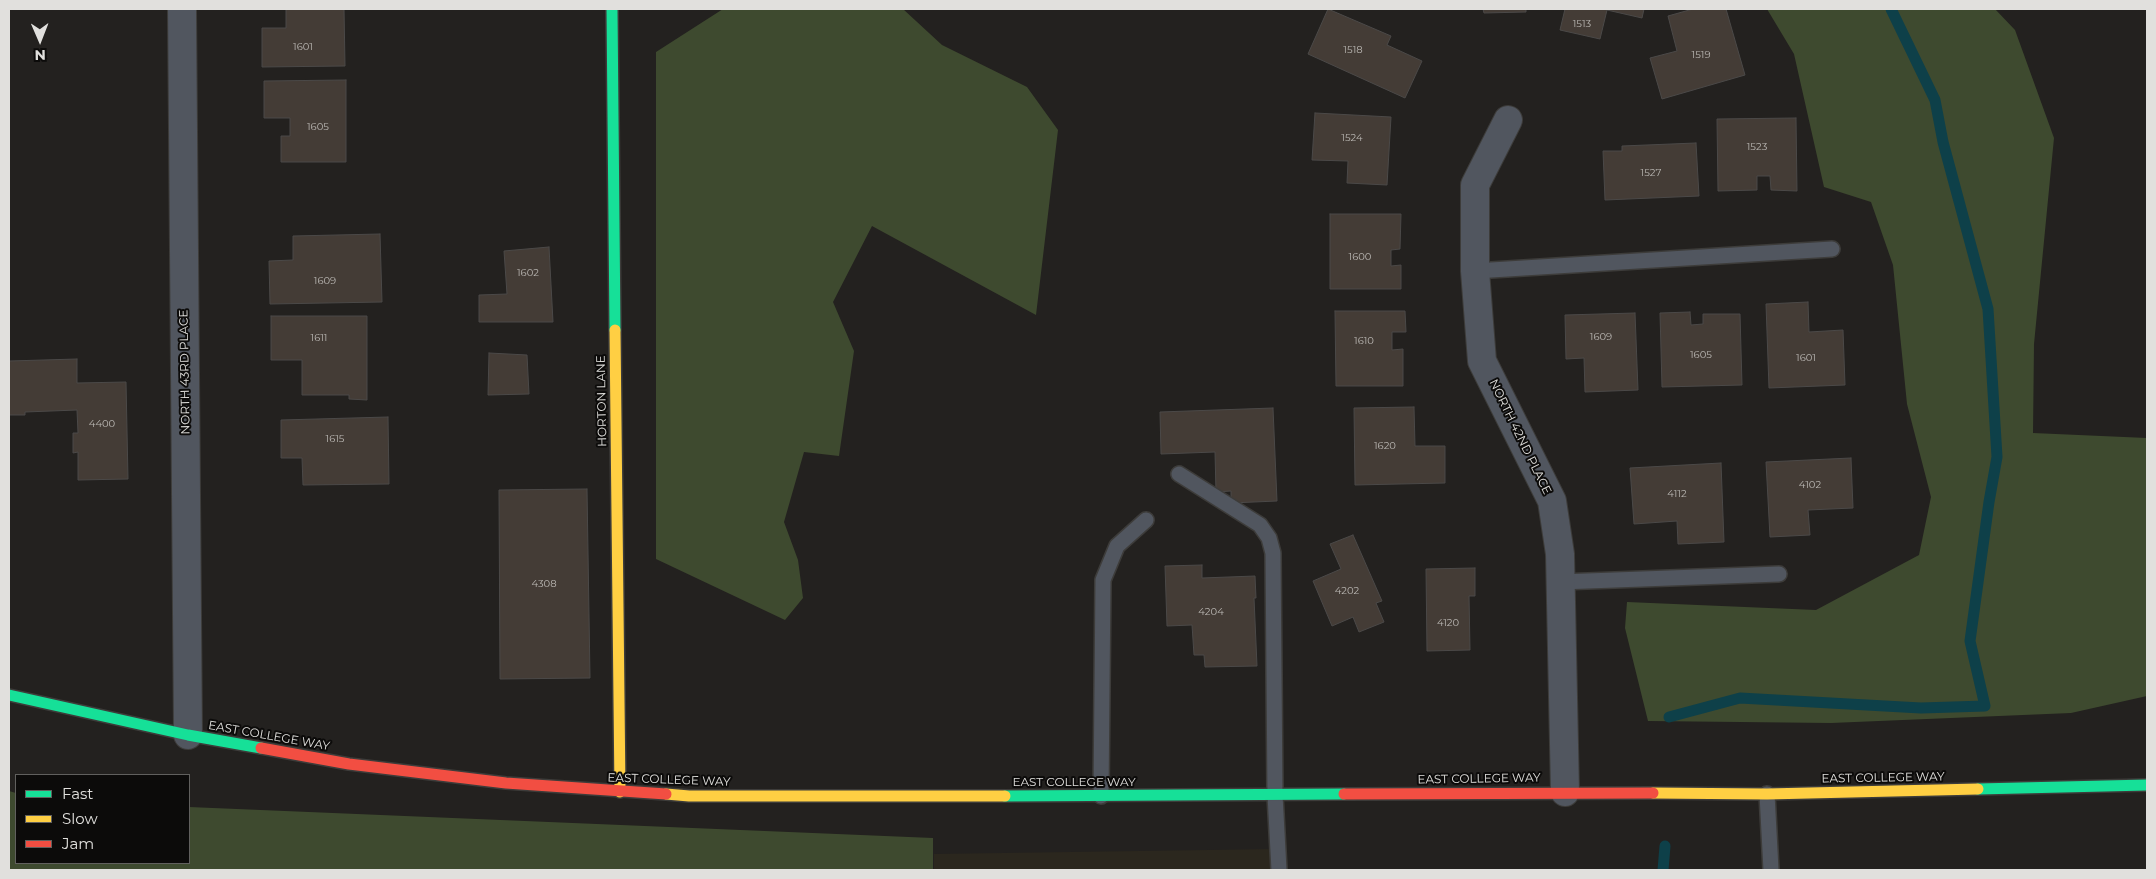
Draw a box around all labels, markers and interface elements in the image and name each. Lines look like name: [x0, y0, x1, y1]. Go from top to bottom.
north arrow: [15, 15, 65, 65]
house number: 1513: [1573, 18, 1591, 30]
house number: 1601: [293, 41, 313, 53]
house number: 1518: [1343, 44, 1363, 56]
text: N: [34, 46, 46, 64]
house number: 1519: [1692, 49, 1710, 61]
house number: 1605: [307, 121, 329, 133]
house number: 1524: [1341, 132, 1363, 144]
house number: 1523: [1747, 141, 1767, 153]
house number: 1527: [1641, 167, 1661, 179]
house number: 1600: [1349, 251, 1371, 263]
house number: 1602: [517, 267, 539, 279]
house number: 1609: [314, 275, 336, 287]
street label: NORTH 43RD PLACE: [177, 309, 193, 435]
house number: 1609: [1590, 331, 1612, 343]
house number: 1611: [311, 332, 327, 344]
house number: 1610: [1354, 335, 1374, 347]
house number: 1605: [1690, 349, 1712, 361]
house number: 1601: [1796, 352, 1816, 364]
street label: HORTON LANE: [594, 355, 610, 447]
street label: NORTH 42ND PLACE: [1486, 377, 1554, 497]
house number: 4400: [89, 418, 115, 430]
house number: 1615: [326, 433, 344, 445]
house number: 1620: [1374, 440, 1396, 452]
house number: 4102: [1799, 479, 1821, 491]
house number: 4112: [1667, 488, 1687, 500]
house number: 4308: [531, 578, 557, 590]
house number: 4202: [1335, 585, 1359, 597]
house number: 4204: [1198, 606, 1224, 618]
house number: 4120: [1437, 617, 1459, 629]
street label: EAST COLLEGE WAY: [207, 718, 331, 754]
street label: EAST COLLEGE WAY: [1821, 770, 1945, 786]
street label: EAST COLLEGE WAY: [607, 771, 731, 789]
street label: EAST COLLEGE WAY: [1417, 771, 1541, 787]
legend: [15, 774, 190, 864]
street label: EAST COLLEGE WAY: [1012, 775, 1136, 789]
text: Fast: [62, 784, 93, 803]
text: Slow: [62, 809, 98, 828]
text: Jam: [62, 834, 94, 853]

